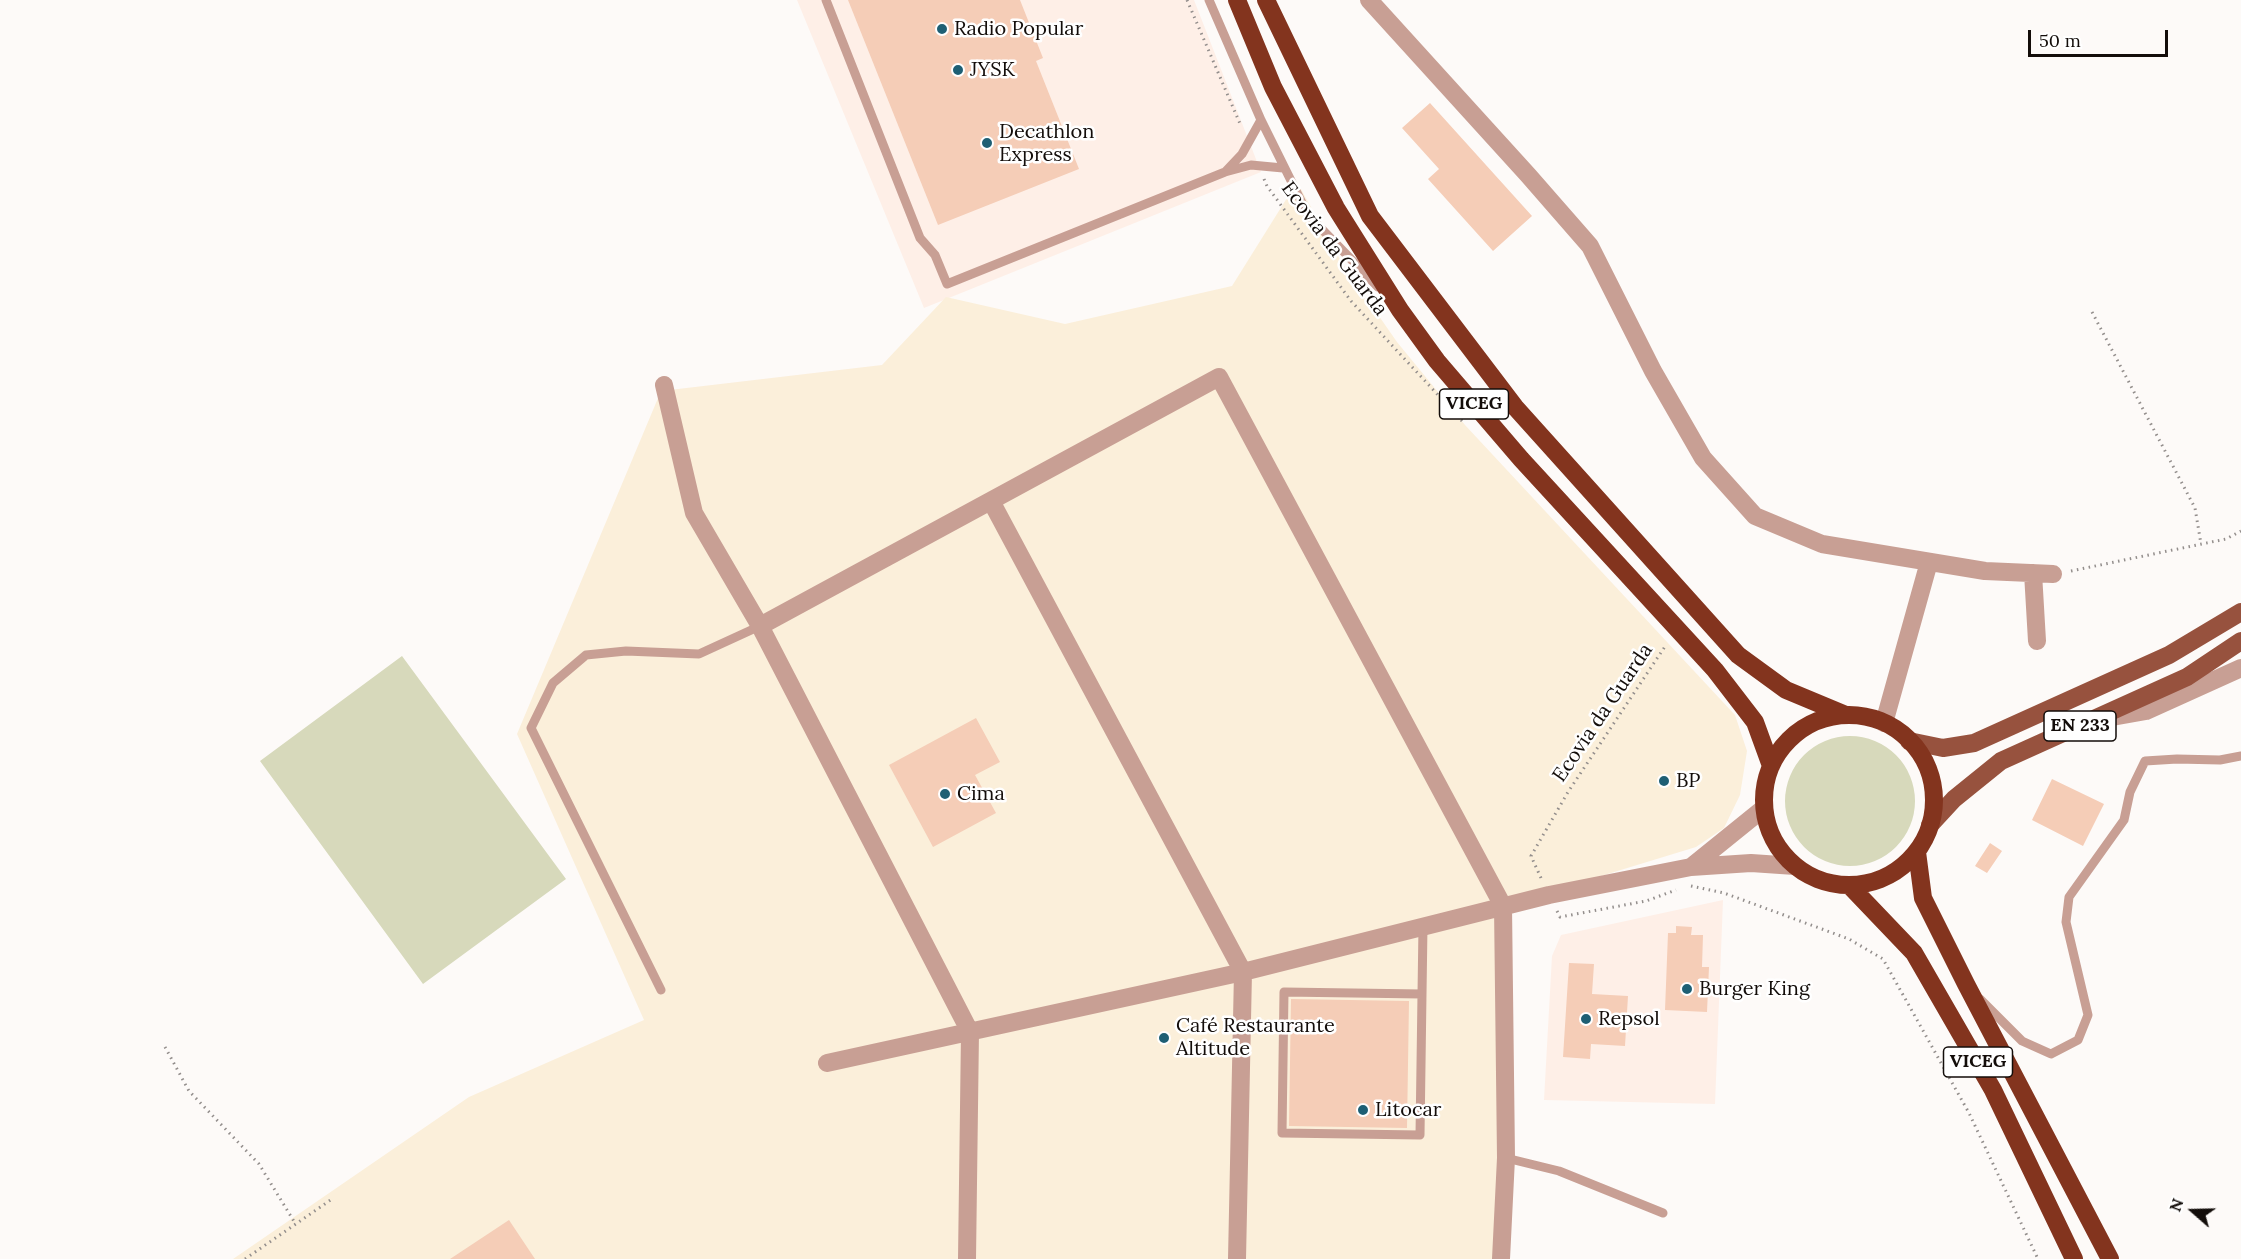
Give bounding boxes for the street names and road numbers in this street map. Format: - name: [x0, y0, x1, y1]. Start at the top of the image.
- street label: Ecovia da Guarda: [1276, 177, 1392, 321]
- road number: VICEG: [1440, 389, 1508, 419]
- street label: Ecovia da Guarda: [1548, 639, 1658, 787]
- road number: EN 233: [2044, 711, 2116, 741]
- road number: VICEG: [1944, 1047, 2012, 1077]

